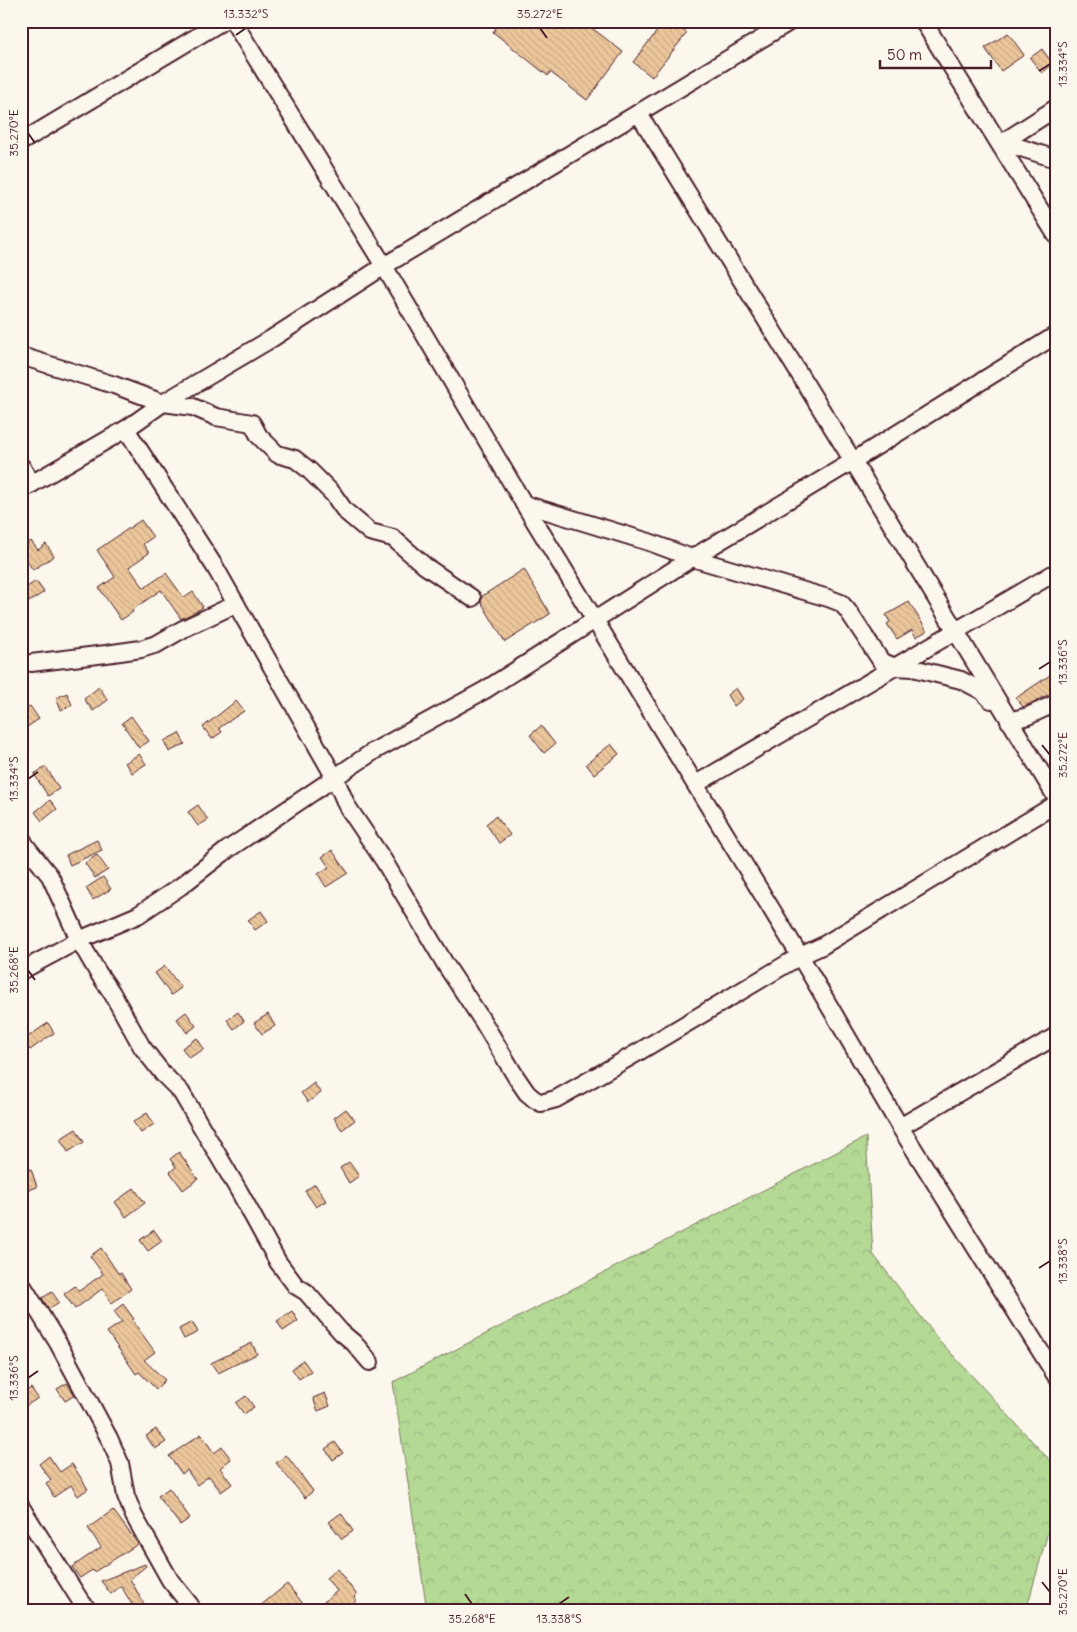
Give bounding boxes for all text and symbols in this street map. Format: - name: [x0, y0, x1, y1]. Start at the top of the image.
- text: 13.332°S: [224, 6, 269, 21]
- text: 35.272°E: [517, 6, 563, 21]
- scale bar: [880, 38, 991, 70]
- text: 13.334°S: [1055, 41, 1070, 87]
- text: 50 m: [887, 45, 922, 64]
- text: 35.270°E: [6, 109, 21, 157]
- text: 13.336°S: [1055, 639, 1070, 685]
- text: 35.272°E: [1055, 732, 1070, 778]
- text: 13.334°S: [6, 756, 21, 802]
- text: 35.268°E: [6, 946, 21, 994]
- text: 13.338°S: [1055, 1238, 1070, 1284]
- text: 13.336°S: [6, 1355, 21, 1401]
- text: 35.270°E: [1055, 1568, 1070, 1616]
- text: 35.268°E: [448, 1611, 496, 1626]
- text: 13.338°S: [536, 1611, 582, 1626]

